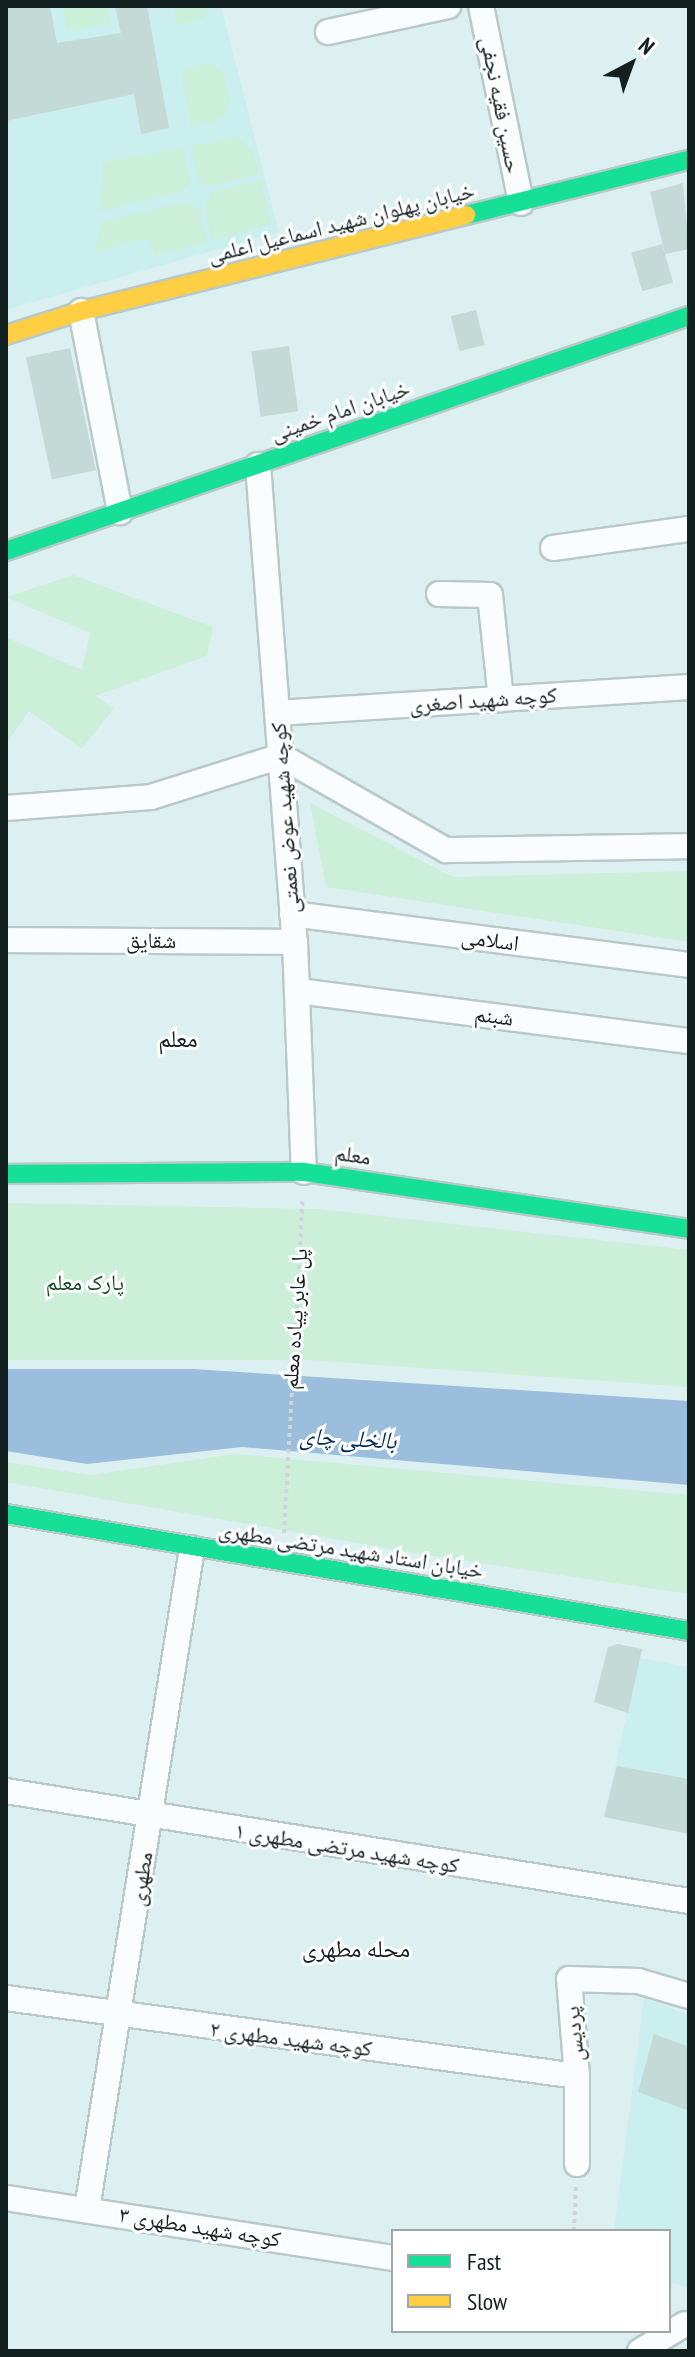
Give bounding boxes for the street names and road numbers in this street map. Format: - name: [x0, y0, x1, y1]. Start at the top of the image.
- street label: حسین فقیه نجفی: [475, 34, 527, 176]
- street label: خیابان پهلوان شهید اسماعیل اعلمی: [205, 177, 477, 269]
- street label: خیابان امام خمینی: [267, 375, 413, 447]
- street label: کوچه شهید اصغری: [408, 682, 558, 718]
- street label: کوچه شهید عوض نعمتی: [265, 722, 305, 914]
- street label: اسلامی: [459, 923, 521, 957]
- street label: شقایق: [126, 928, 176, 954]
- street label: شبنم: [473, 1001, 515, 1031]
- street label: معلم: [333, 1139, 373, 1171]
- street label: پل عابر پیاده معلم: [277, 1248, 313, 1390]
- street label: خیابان استاد شهید مرتضی مطهری: [217, 1516, 485, 1584]
- street label: کوچه شهید مرتضی مطهری ۱: [233, 1817, 461, 1879]
- street label: مطهری: [124, 1850, 158, 1908]
- street label: پردیس: [558, 2005, 590, 2063]
- street label: کوچه شهید مطهری ۲: [208, 2016, 374, 2062]
- street label: کوچه شهید مطهری ۳: [117, 2201, 283, 2253]

